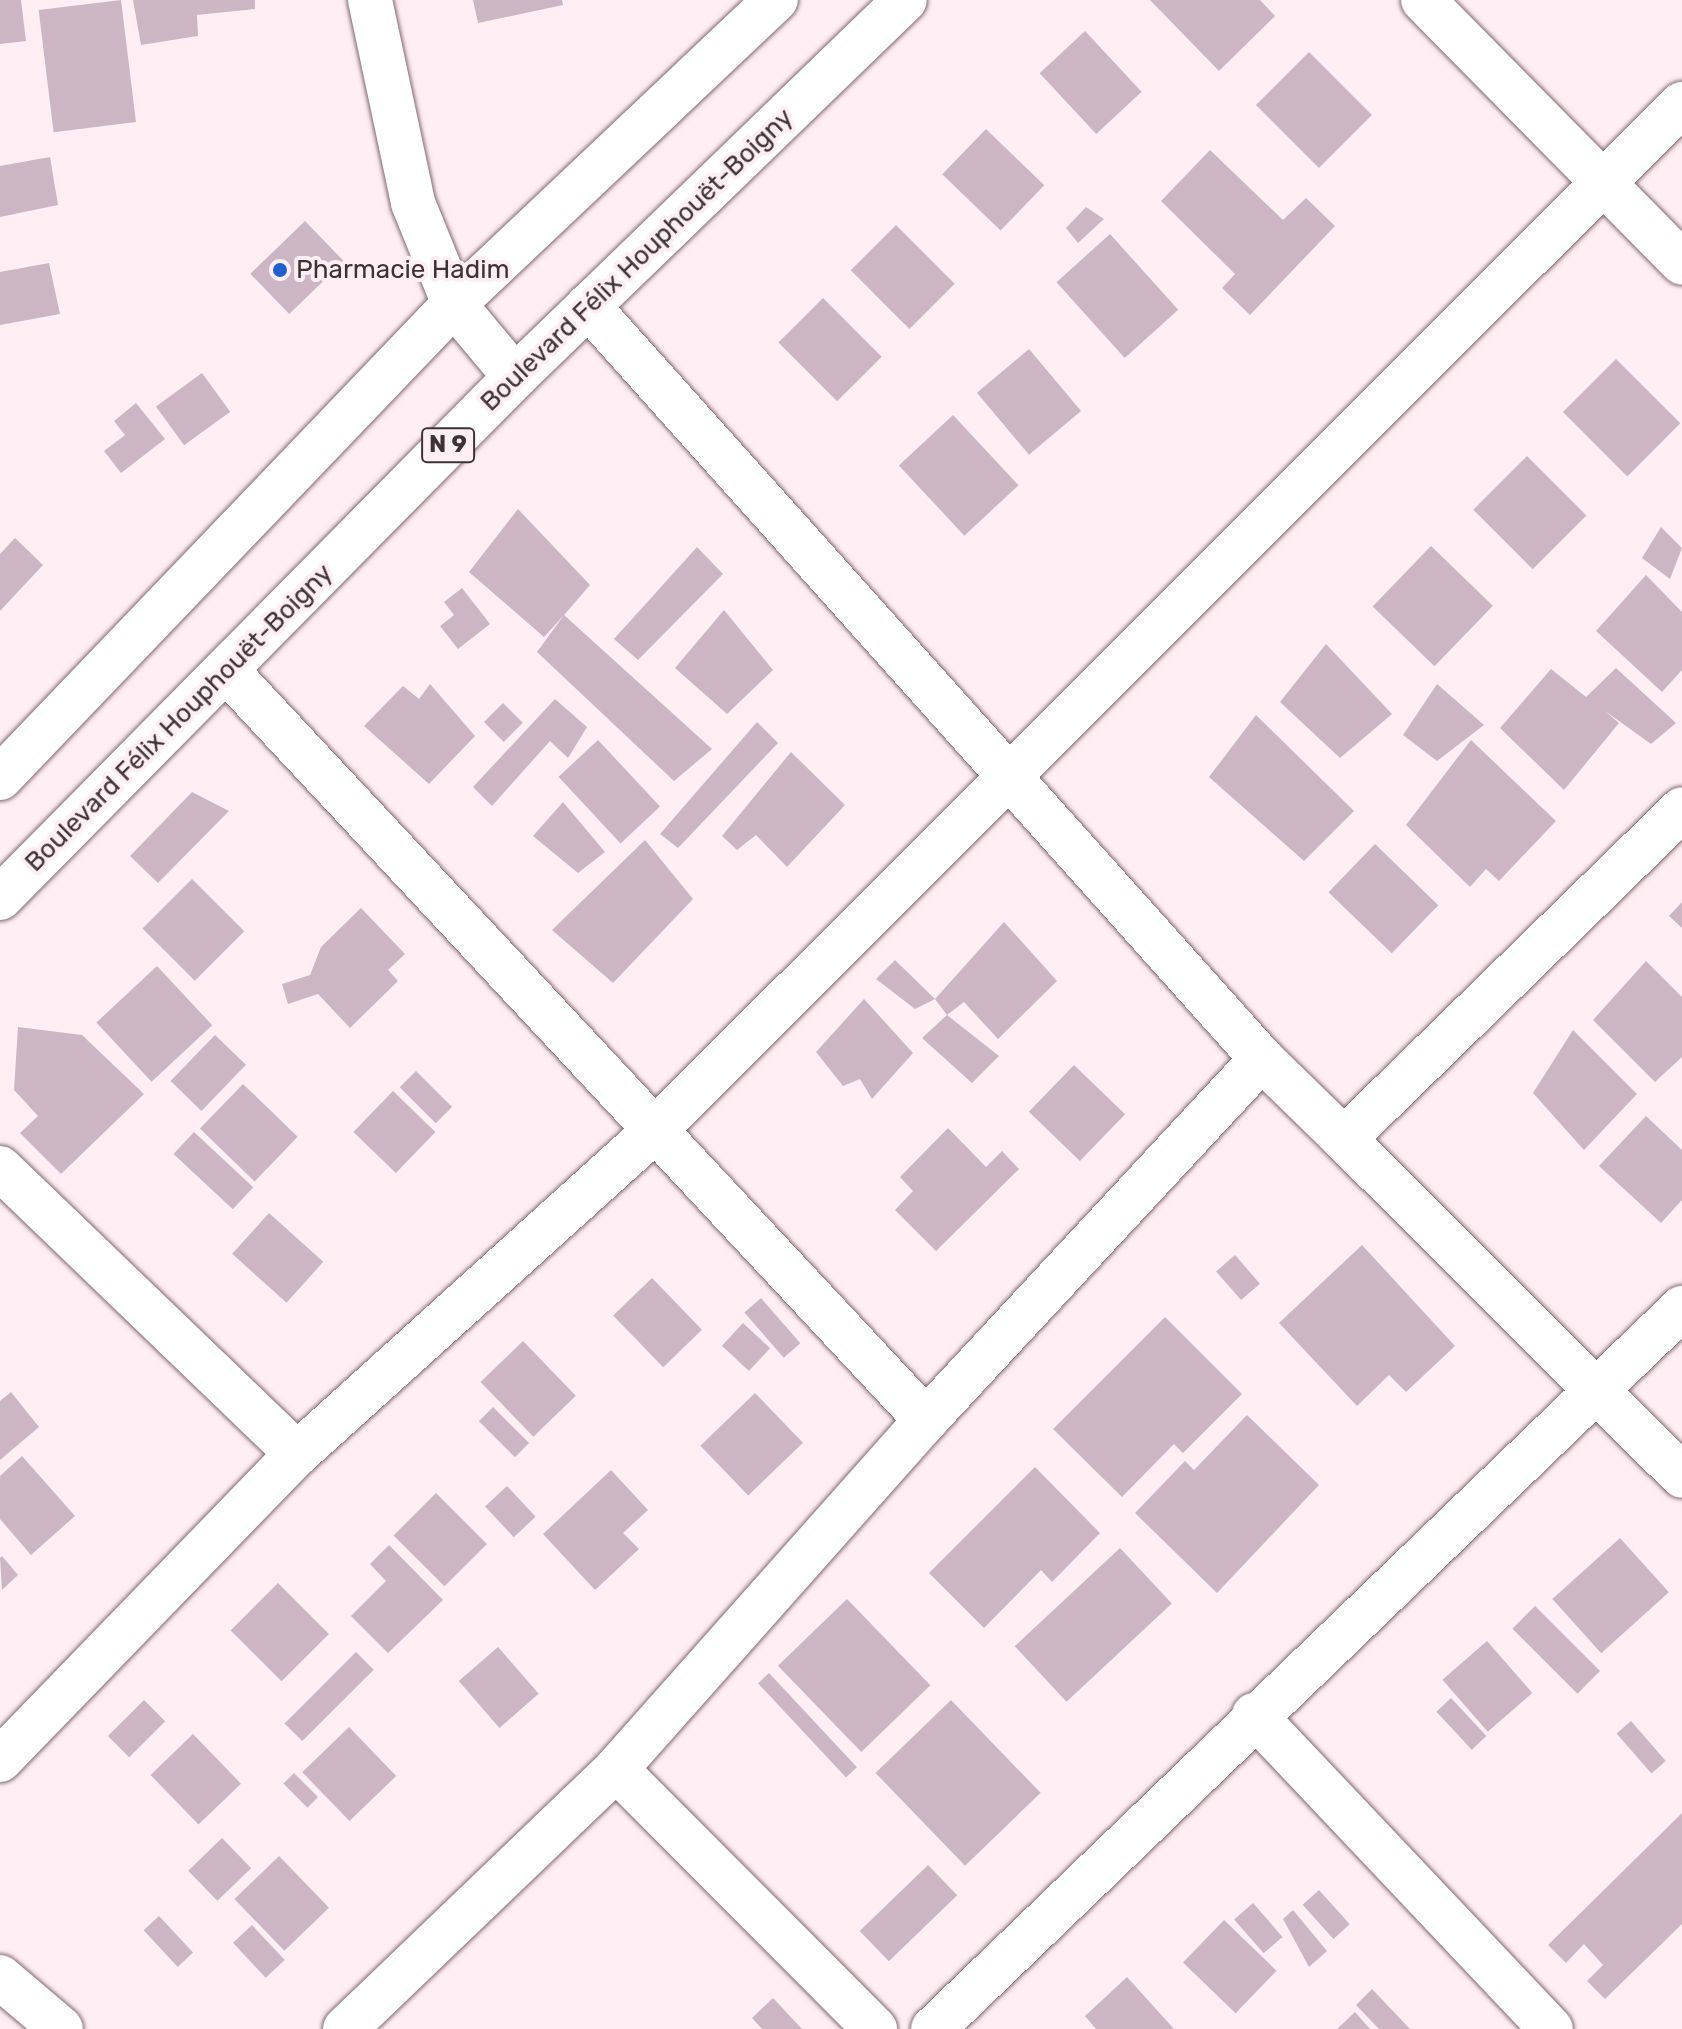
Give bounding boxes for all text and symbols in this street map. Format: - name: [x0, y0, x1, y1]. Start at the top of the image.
- street label: Boulevard Félix Houphouët-Boigny: [474, 102, 800, 418]
- place label: Pharmacie Hadim: [296, 254, 510, 286]
- marker: Pharmacie Hadim: [271, 261, 289, 279]
- road number: N 9: [420, 425, 476, 465]
- street label: Boulevard Félix Houphouët-Boigny: [19, 558, 339, 878]

